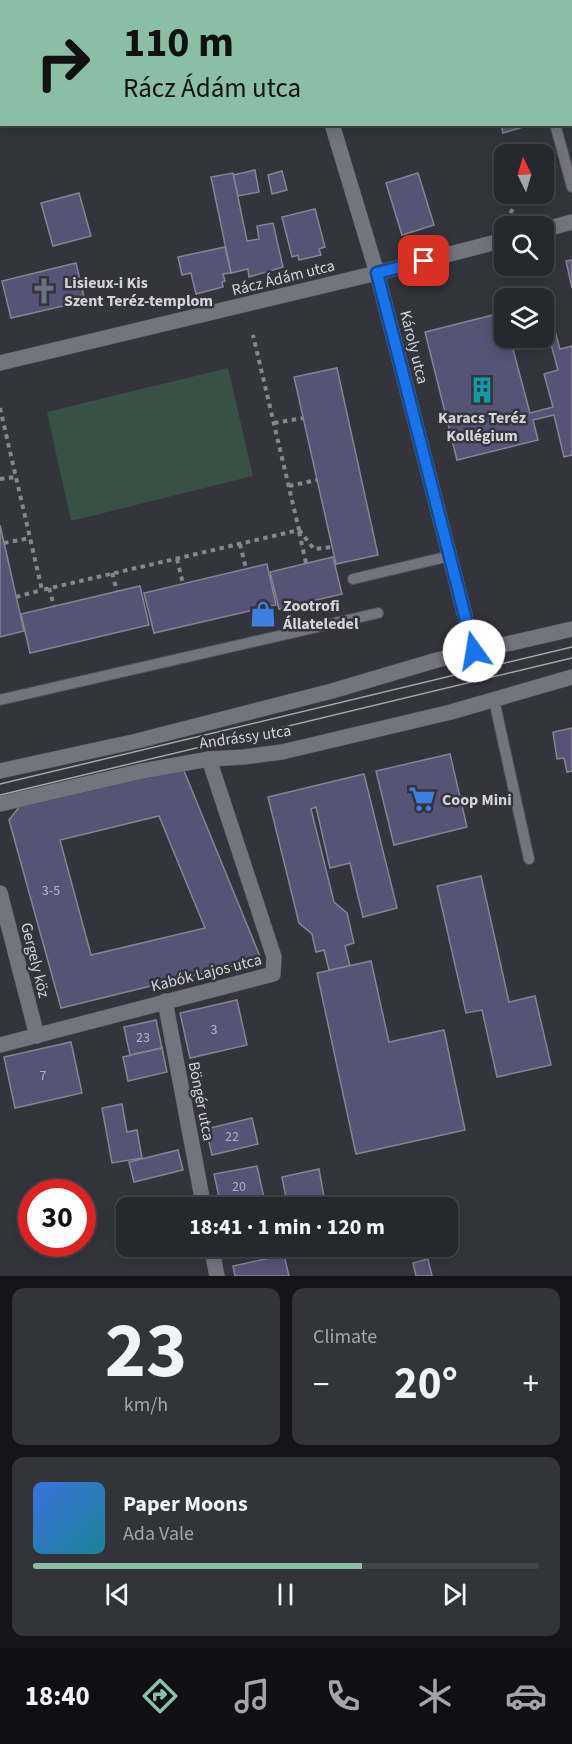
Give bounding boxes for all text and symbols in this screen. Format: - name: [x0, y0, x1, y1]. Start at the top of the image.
- text: 110 m: [123, 13, 234, 73]
- icon: right: [24, 24, 102, 102]
- text: Rácz Ádám utca: [123, 69, 301, 108]
- north arrow: [494, 144, 554, 204]
- map controls: [494, 144, 554, 348]
- button: search: [494, 216, 554, 276]
- pin: [398, 235, 449, 286]
- icon: arrive: [407, 244, 440, 277]
- street label: Rácz Ádám utca: [229, 255, 337, 301]
- place label: Lisieux-i Kis Szent Teréz-templom: [64, 272, 213, 312]
- church icon: Lisieux-i Kis Szent Teréz-templom: [29, 276, 59, 306]
- button: layers: [494, 288, 554, 348]
- street label: Károly utca: [394, 308, 434, 386]
- building icon: Karacs Teréz Kollégium: [467, 375, 497, 405]
- place label: Karacs Teréz Kollégium: [438, 407, 526, 447]
- place label: Zootrofi Állateledel: [282, 595, 359, 635]
- shop icon: Zootrofi Állateledel: [248, 599, 278, 629]
- position arrow: [442, 619, 506, 683]
- street label: Andrássy utca: [198, 720, 293, 754]
- supermarket icon: Coop Mini: [407, 784, 437, 814]
- place label: Coop Mini: [442, 789, 512, 811]
- house number: 3-5: [42, 881, 60, 901]
- street label: Gergely köz: [15, 920, 55, 1000]
- street label: Kabók Lajos utca: [149, 949, 264, 997]
- house number: 3: [211, 1020, 218, 1040]
- house number: 23: [136, 1028, 150, 1048]
- street label: Böngér utca: [183, 1060, 219, 1143]
- house number: 7: [40, 1066, 47, 1086]
- house number: 22: [225, 1127, 239, 1147]
- house number: 20: [232, 1177, 246, 1197]
- speed limit sign: 30: [18, 1179, 96, 1257]
- text: 18:41 · 1 min · 120 m: [189, 1211, 385, 1243]
- text: 23: [105, 1296, 187, 1407]
- text: Climate: [313, 1323, 377, 1351]
- text: 20°: [394, 1352, 458, 1416]
- text: −: [313, 1361, 329, 1408]
- text: +: [523, 1361, 539, 1408]
- text: km/h: [124, 1391, 168, 1419]
- text: Paper Moons: [123, 1488, 248, 1520]
- text: Ada Vale: [123, 1520, 194, 1548]
- icon: previous: [101, 1578, 134, 1611]
- icon: pause: [269, 1578, 302, 1611]
- icon: next: [438, 1578, 471, 1611]
- icon: directions: [139, 1675, 181, 1717]
- icon: music: [231, 1675, 273, 1717]
- icon: phone: [322, 1675, 364, 1717]
- icon: climate: [414, 1675, 456, 1717]
- icon: car: [505, 1675, 547, 1717]
- text: 18:40: [25, 1677, 90, 1716]

